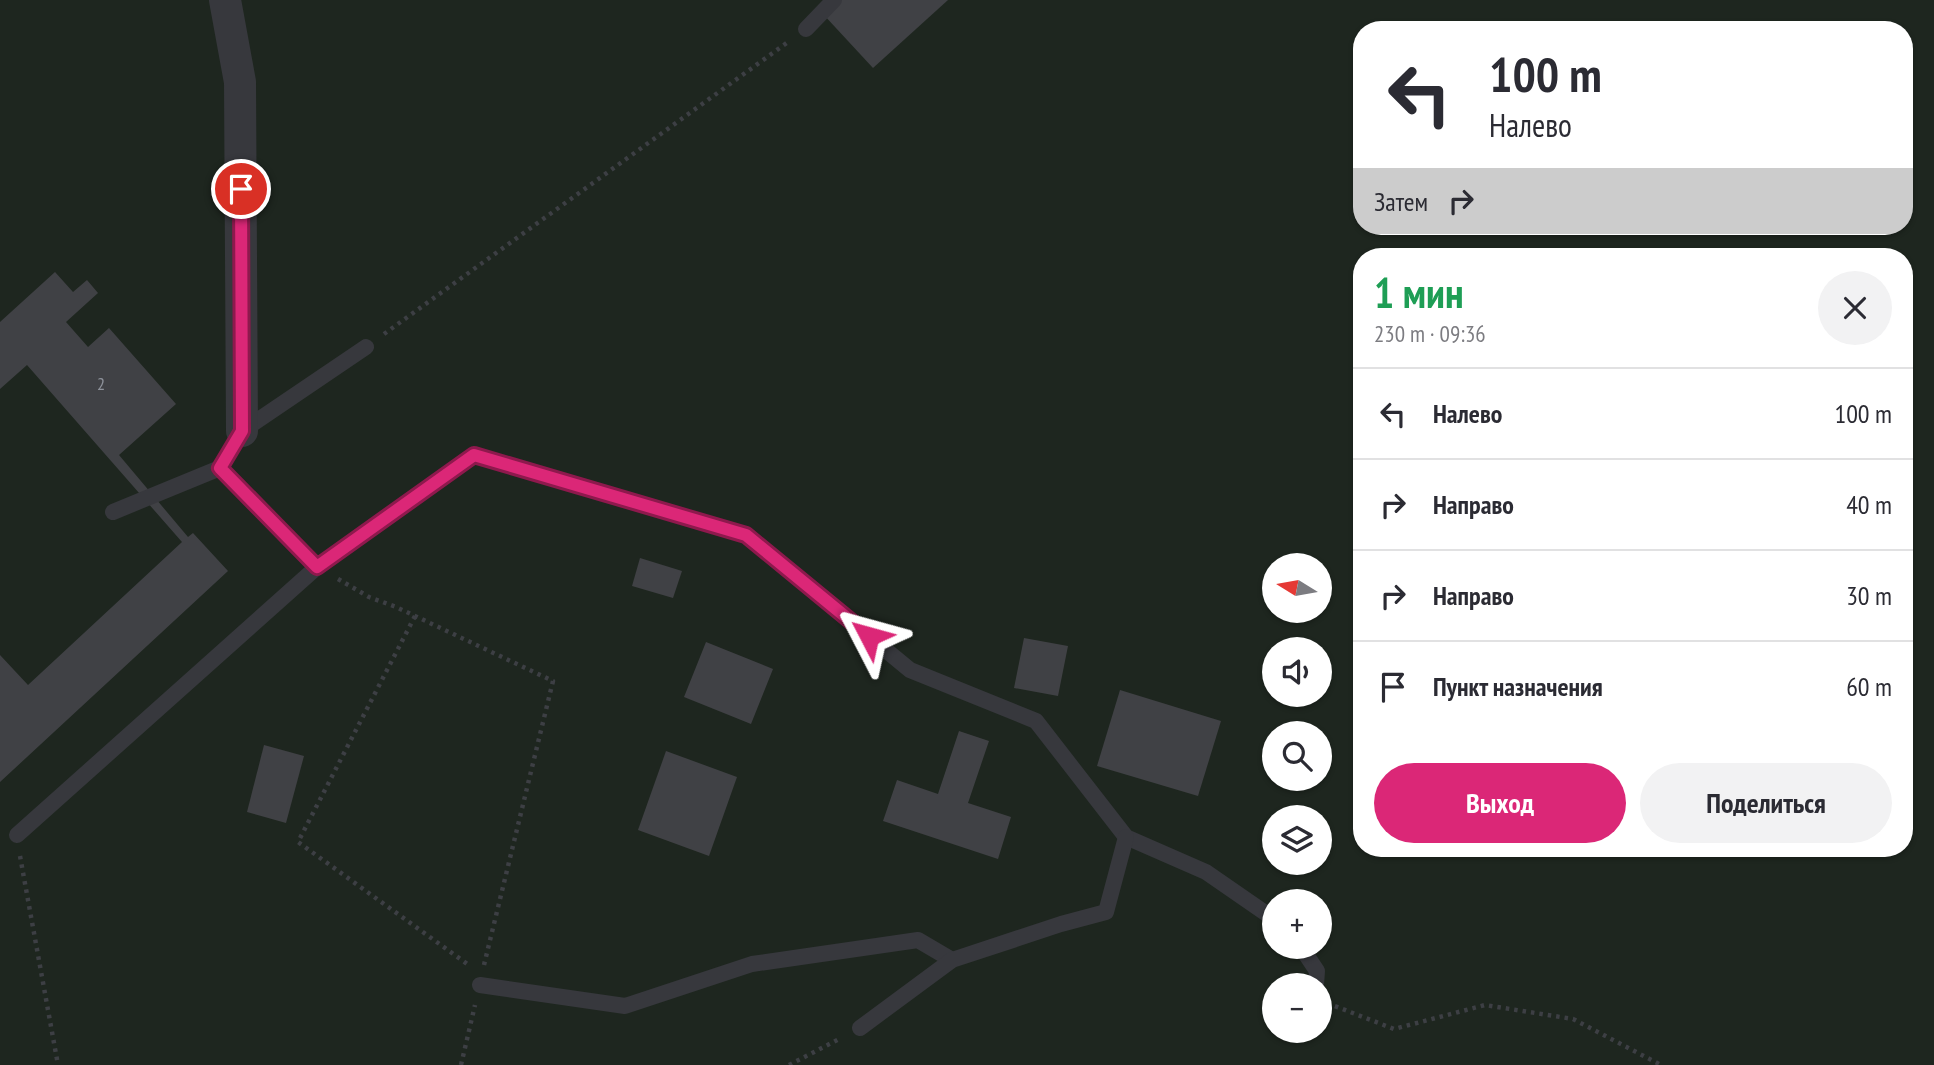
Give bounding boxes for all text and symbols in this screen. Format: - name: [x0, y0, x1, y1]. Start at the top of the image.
- text: 100 m: [1489, 42, 1602, 106]
- icon: left: [1374, 49, 1465, 140]
- text: Налево: [1489, 104, 1572, 146]
- pin: [211, 159, 271, 219]
- icon: arrive: [222, 170, 260, 208]
- icon: right: [1442, 182, 1480, 220]
- text: Затем: [1374, 185, 1428, 218]
- text: 1 мин: [1374, 265, 1464, 320]
- button: close: [1818, 271, 1892, 345]
- text: 230 m · 09:36: [1374, 319, 1486, 348]
- house number: 2: [97, 372, 105, 395]
- icon: left: [1374, 395, 1412, 433]
- text: Налево: [1433, 397, 1502, 430]
- text: 100 m: [1834, 397, 1892, 430]
- icon: right: [1374, 486, 1412, 524]
- text: Направо: [1433, 488, 1514, 521]
- text: 40 m: [1846, 488, 1892, 521]
- north arrow: [1262, 553, 1332, 623]
- map controls: [1262, 553, 1332, 1043]
- icon: right: [1374, 577, 1412, 615]
- text: Направо: [1433, 579, 1514, 612]
- text: 30 m: [1846, 579, 1892, 612]
- position arrow: [832, 599, 906, 673]
- button: sound: [1262, 637, 1332, 707]
- icon: arrive: [1374, 668, 1412, 706]
- text: Пункт назначения: [1433, 670, 1603, 703]
- text: 60 m: [1846, 670, 1892, 703]
- button: search: [1262, 721, 1332, 791]
- button: Выход: [1374, 763, 1626, 843]
- button: Поделиться: [1640, 763, 1892, 843]
- button: layers: [1262, 805, 1332, 875]
- button: +: [1262, 889, 1332, 959]
- button: −: [1262, 973, 1332, 1043]

